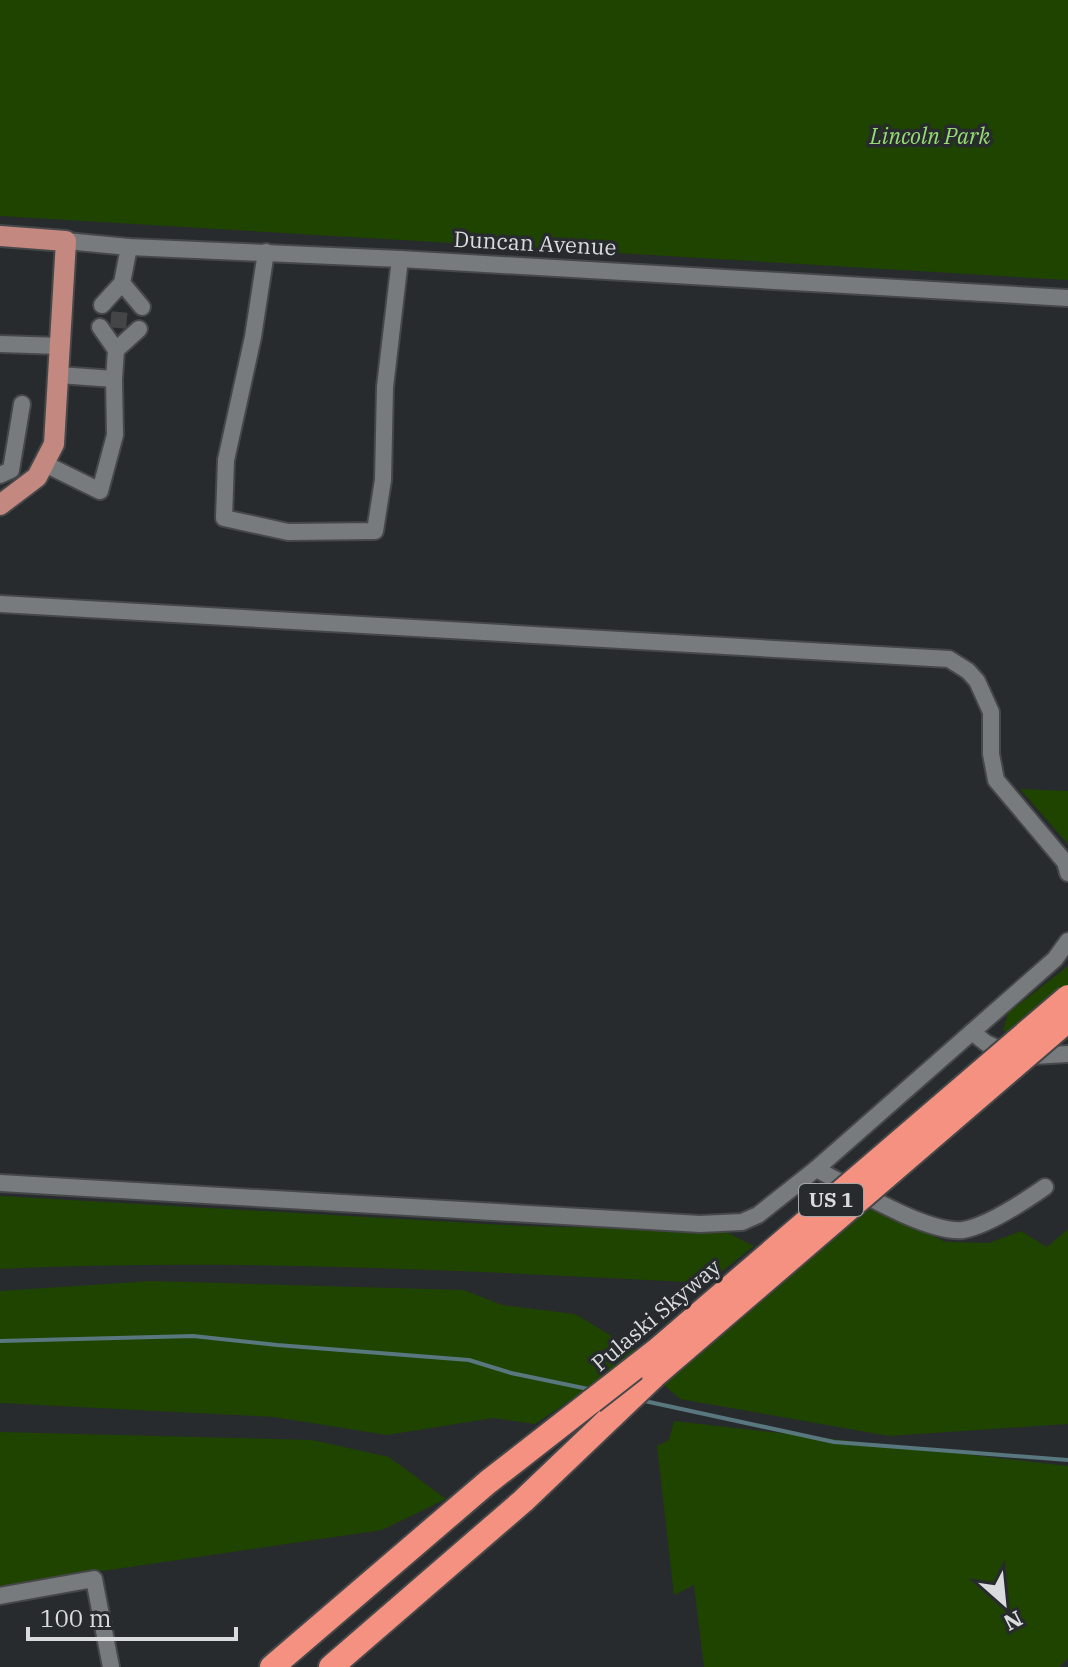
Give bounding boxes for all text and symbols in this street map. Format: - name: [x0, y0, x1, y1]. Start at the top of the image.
- park label: Lincoln Park: [869, 121, 991, 150]
- street label: Duncan Avenue: [453, 224, 617, 261]
- road number: US 1: [799, 1184, 863, 1216]
- street label: Pulaski Skyway: [585, 1252, 726, 1377]
- north arrow: [964, 1563, 1044, 1643]
- scale bar: [28, 1591, 236, 1641]
- text: 100 m: [40, 1602, 112, 1634]
- text: N: [999, 1604, 1028, 1638]

